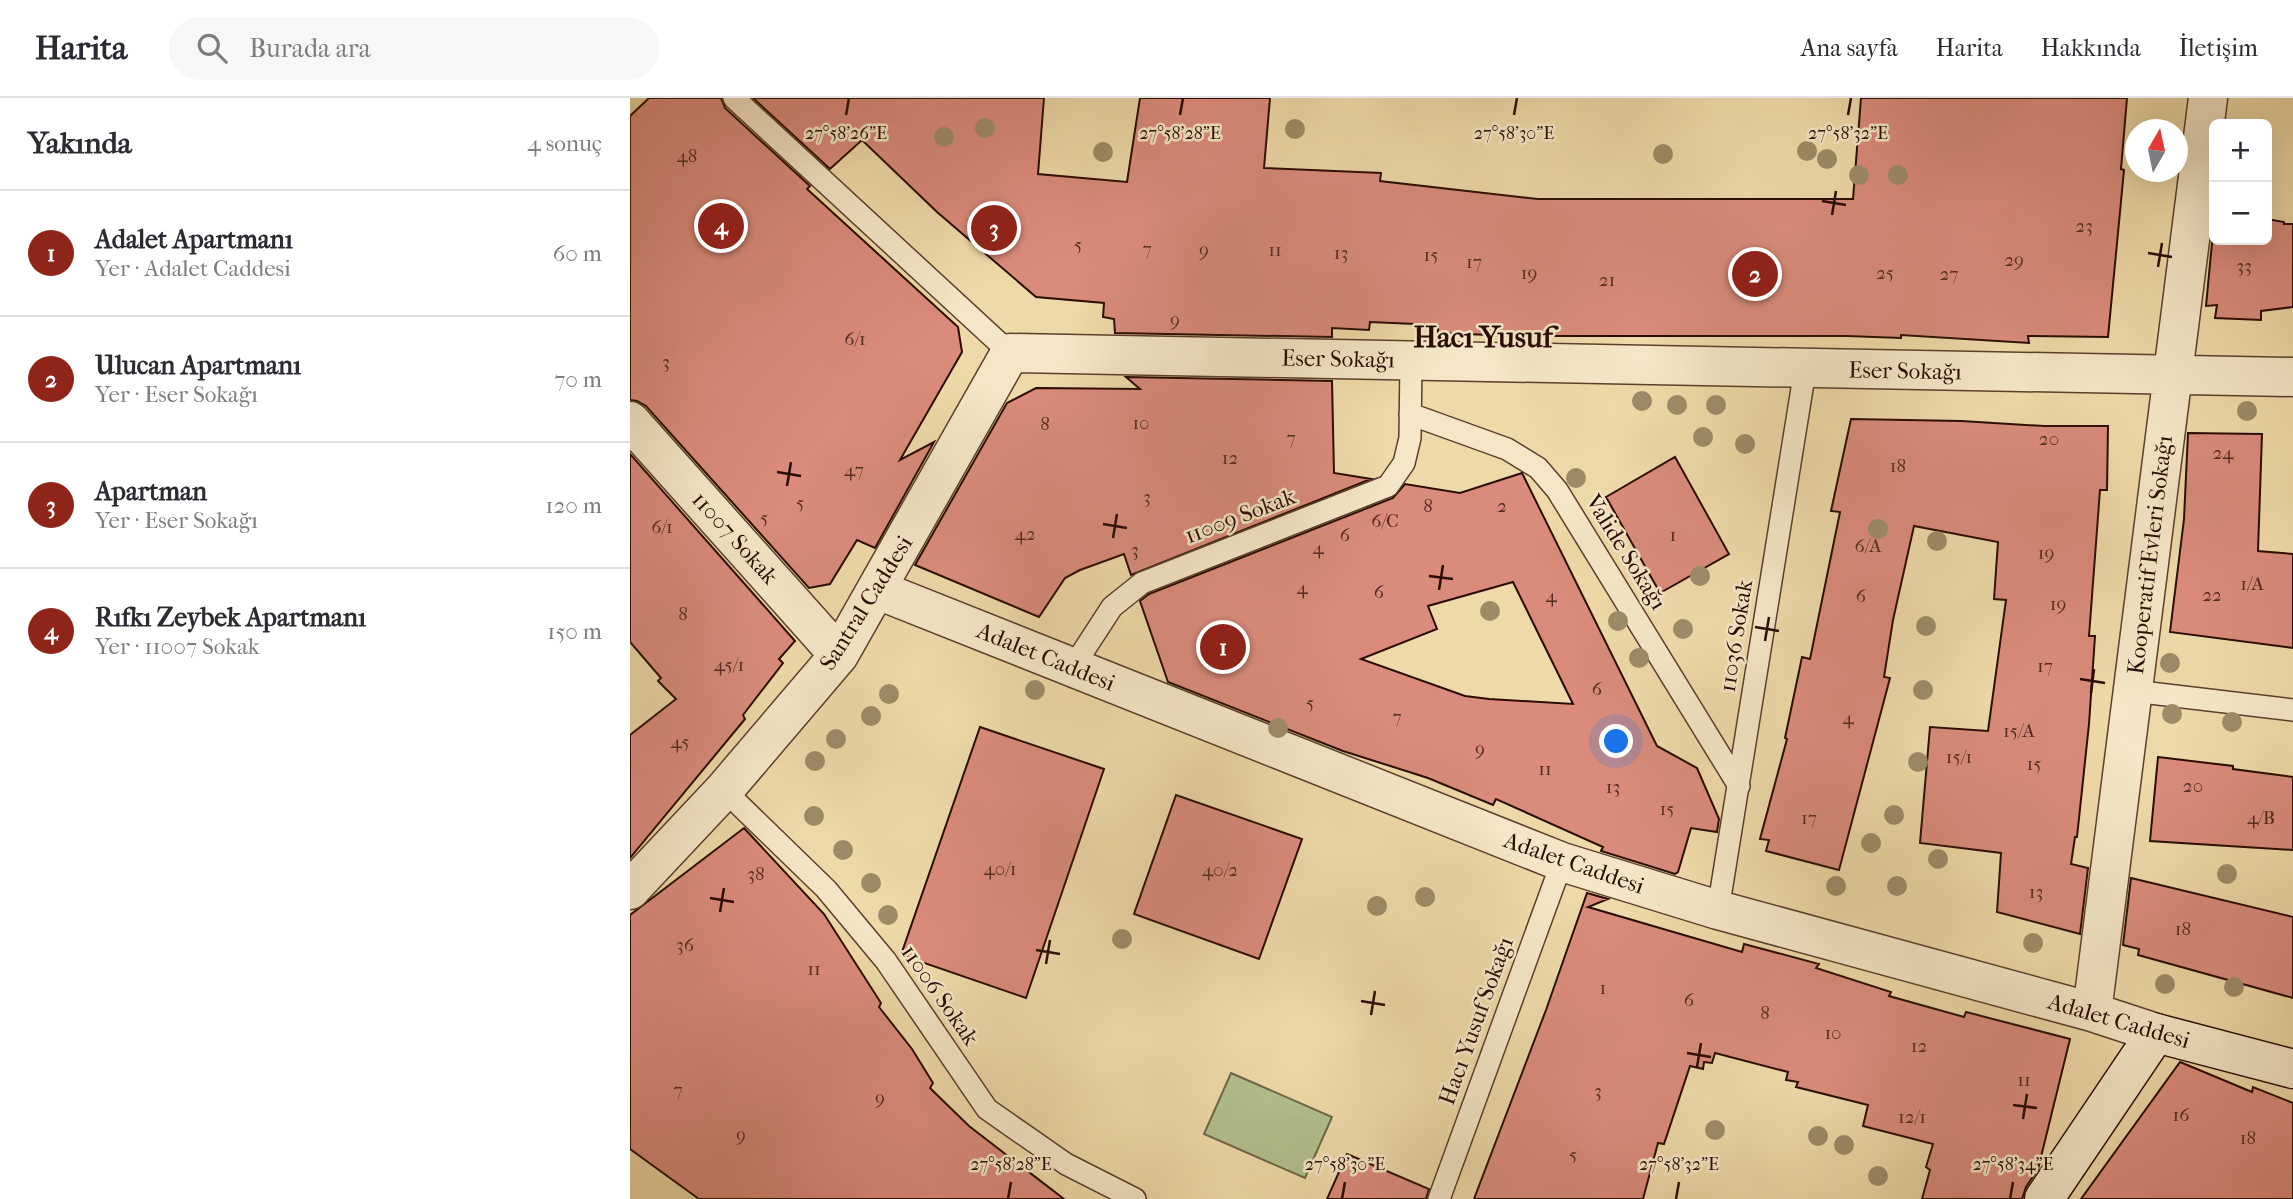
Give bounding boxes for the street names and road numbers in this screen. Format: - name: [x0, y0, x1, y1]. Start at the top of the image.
- street label: Eser Sokağı: [1281, 345, 1395, 373]
- street label: Eser Sokağı: [1848, 357, 1962, 385]
- street label: Kooperatif Evleri Sokağı: [2122, 434, 2178, 676]
- street label: 11009 Sokak: [1181, 482, 1300, 549]
- street label: 11007 Sokak: [686, 486, 784, 591]
- street label: Valide Sokağı: [1579, 488, 1672, 615]
- street label: Santral Caddesi: [814, 531, 918, 675]
- street label: 11036 Sokak: [1714, 577, 1758, 694]
- street label: Adalet Caddesi: [972, 617, 1119, 697]
- street label: Adalet Caddesi: [1499, 826, 1648, 900]
- street label: Hacı Yusuf Sokağı: [1433, 933, 1519, 1109]
- street label: 11006 Sokak: [895, 939, 985, 1051]
- street label: Adalet Caddesi: [2044, 988, 2193, 1054]

